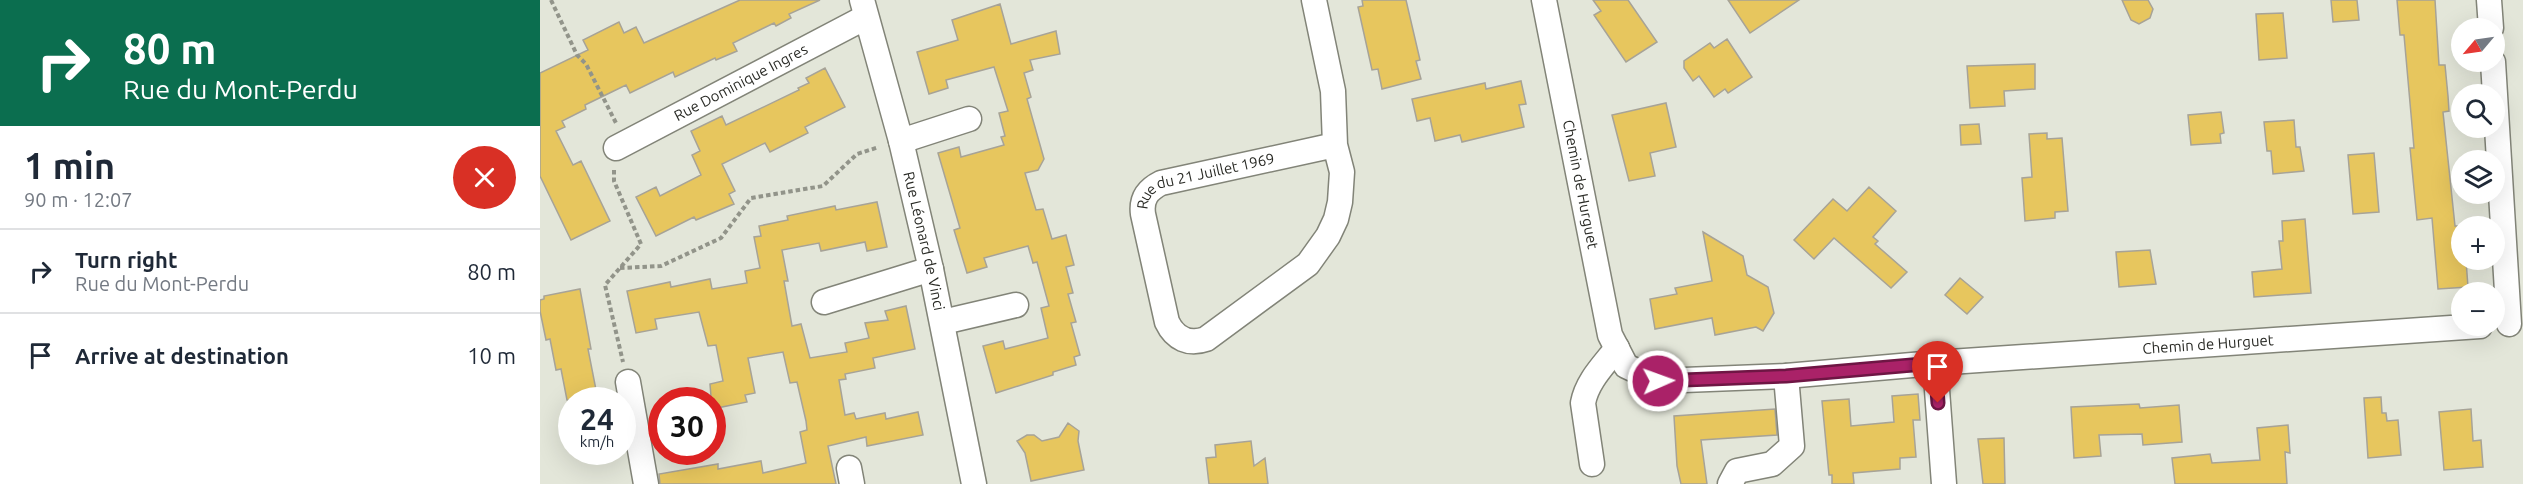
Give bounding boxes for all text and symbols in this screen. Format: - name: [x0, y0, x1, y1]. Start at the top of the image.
- north arrow: [2451, 18, 2505, 72]
- map controls: [2451, 18, 2505, 336]
- icon: right: [24, 24, 102, 102]
- text: 80 m: [123, 25, 217, 72]
- street label: Rue Dominique Ingres: [671, 40, 810, 124]
- text: Rue du Mont-Perdu: [123, 74, 358, 104]
- button: search: [2451, 84, 2505, 138]
- street label: Chemin de Hurguet: [1560, 118, 1602, 251]
- text: 1 min: [24, 145, 115, 186]
- button: close: [453, 146, 516, 209]
- street label: Rue du 21 Juillet 1969: [1133, 149, 1276, 210]
- button: layers: [2451, 150, 2505, 204]
- street label: Rue Léonard de Vinci: [900, 170, 948, 312]
- text: 90 m · 12:07: [24, 188, 133, 211]
- button: +: [2451, 216, 2505, 270]
- text: Turn right: [75, 247, 177, 272]
- icon: right: [24, 255, 57, 288]
- text: 80 m: [467, 259, 516, 284]
- text: Rue du Mont-Perdu: [75, 272, 249, 295]
- button: −: [2451, 282, 2505, 336]
- street label: Chemin de Hurguet: [2142, 331, 2274, 357]
- icon: arrive: [24, 339, 57, 372]
- pin: [1912, 341, 1963, 403]
- text: Arrive at destination: [75, 343, 289, 368]
- text: 10 m: [467, 343, 516, 368]
- position arrow: [1626, 349, 1690, 413]
- icon: arrive: [1921, 350, 1954, 383]
- speed limit sign: 30: [648, 387, 726, 465]
- text: 24: [580, 402, 614, 436]
- text: km/h: [580, 433, 614, 450]

